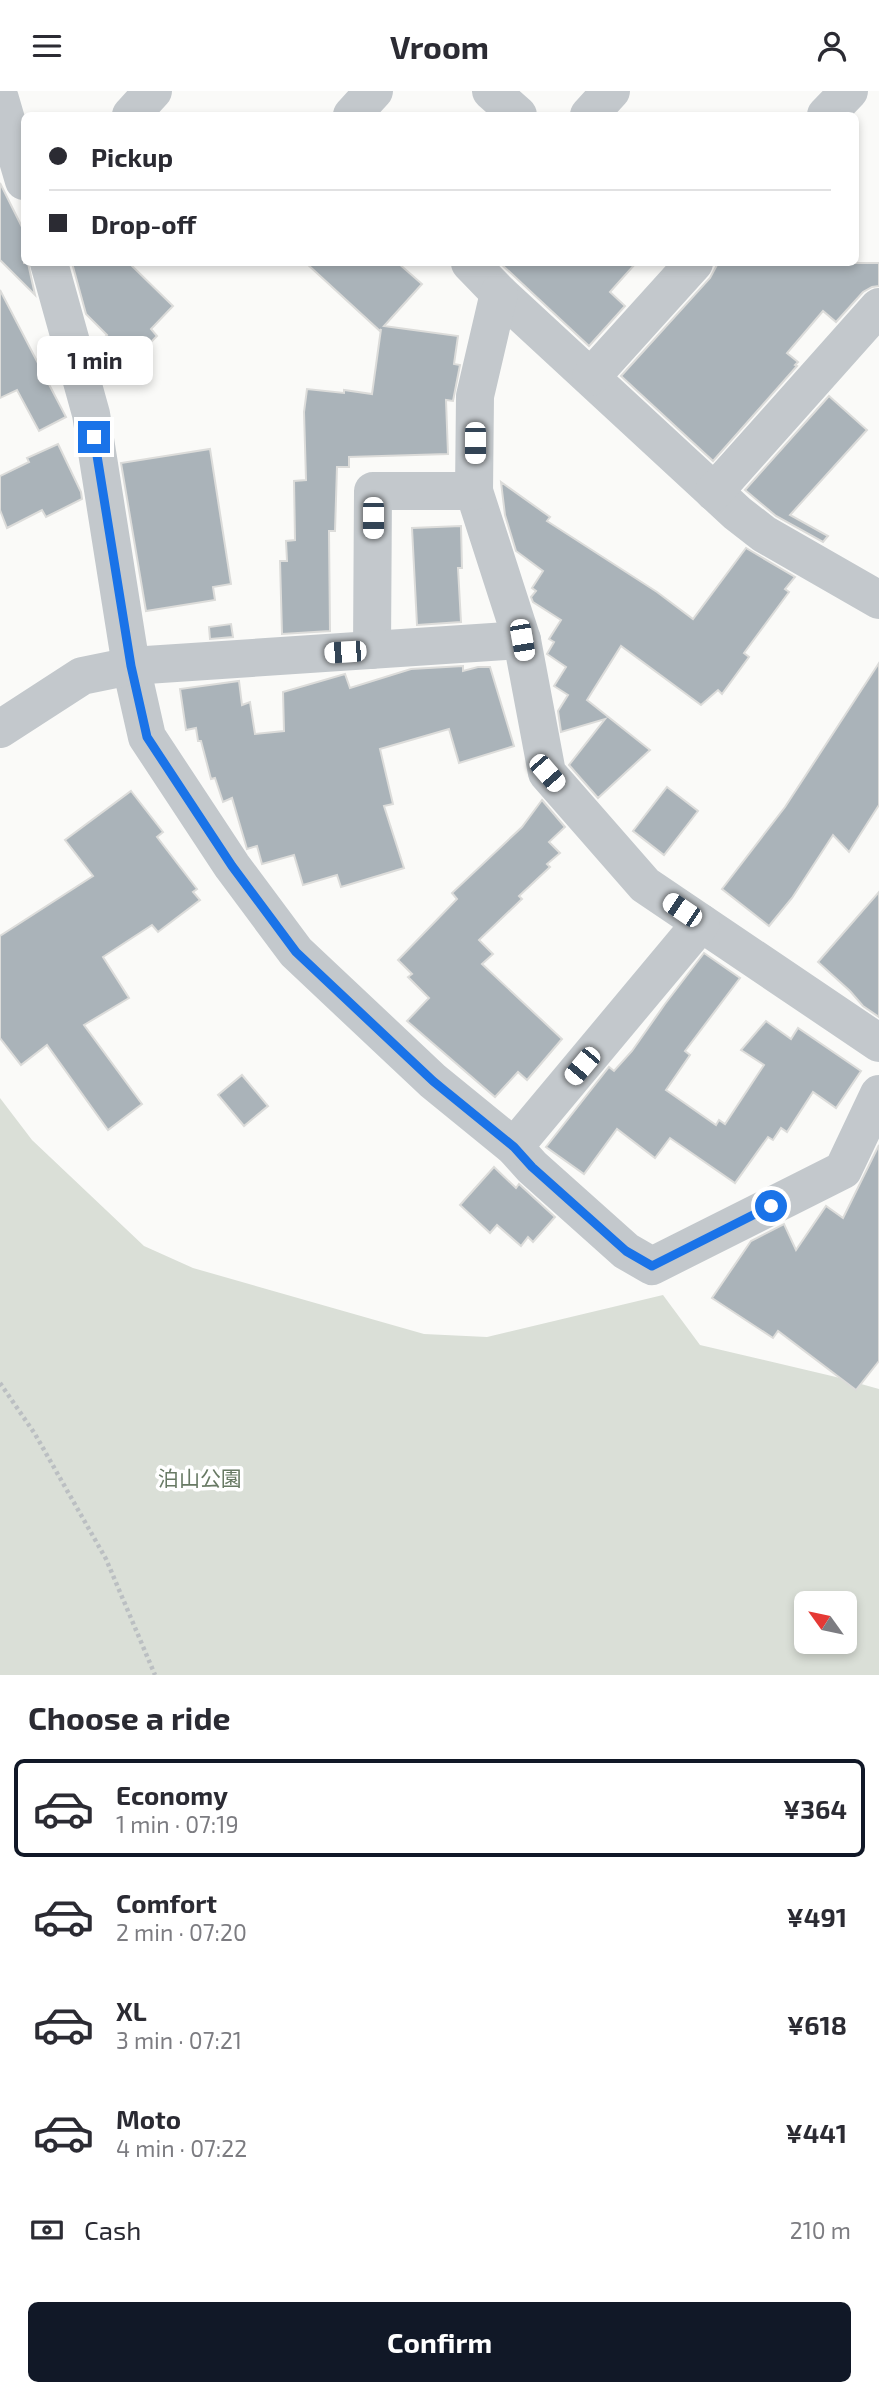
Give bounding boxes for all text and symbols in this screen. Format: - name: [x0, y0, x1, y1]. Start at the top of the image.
- icon: menu: [28, 27, 66, 65]
- text: Vroom: [390, 27, 489, 65]
- icon: person: [813, 27, 851, 65]
- text: Pickup: [91, 141, 173, 172]
- text: Drop-off: [91, 208, 196, 239]
- callout: 1 min: [36, 335, 152, 385]
- text: 1 min: [67, 346, 123, 374]
- route end: [78, 421, 110, 453]
- car: [465, 422, 486, 464]
- car: [363, 497, 384, 539]
- car: [509, 617, 536, 663]
- car: [324, 640, 367, 664]
- car: [526, 750, 569, 796]
- car: [659, 890, 706, 930]
- car: [561, 1043, 604, 1089]
- route start: [755, 1190, 787, 1222]
- park label: 泊山公園: [158, 1465, 242, 1490]
- north arrow: [794, 1591, 858, 1654]
- map controls: [794, 1591, 857, 1654]
- text: Choose a ride: [28, 1698, 231, 1736]
- icon: car: [32, 1777, 95, 1840]
- text: Economy: [116, 1779, 228, 1810]
- text: ¥364: [783, 1793, 847, 1824]
- text: 1 min · 07:19: [116, 1810, 239, 1838]
- icon: car: [32, 1885, 95, 1948]
- text: Comfort: [116, 1887, 217, 1918]
- text: ¥491: [787, 1901, 847, 1932]
- text: 2 min · 07:20: [116, 1918, 247, 1946]
- icon: car: [32, 1993, 95, 2056]
- text: XL: [116, 1995, 147, 2026]
- text: ¥618: [787, 2009, 847, 2040]
- text: 3 min · 07:21: [116, 2026, 242, 2054]
- icon: car: [32, 2101, 95, 2164]
- text: Moto: [116, 2103, 181, 2134]
- text: ¥441: [785, 2117, 847, 2148]
- text: 4 min · 07:22: [116, 2134, 247, 2162]
- icon: cash: [28, 2211, 66, 2249]
- text: Cash: [84, 2214, 141, 2245]
- text: 210 m: [790, 2216, 851, 2244]
- button: Confirm: [28, 2302, 851, 2382]

